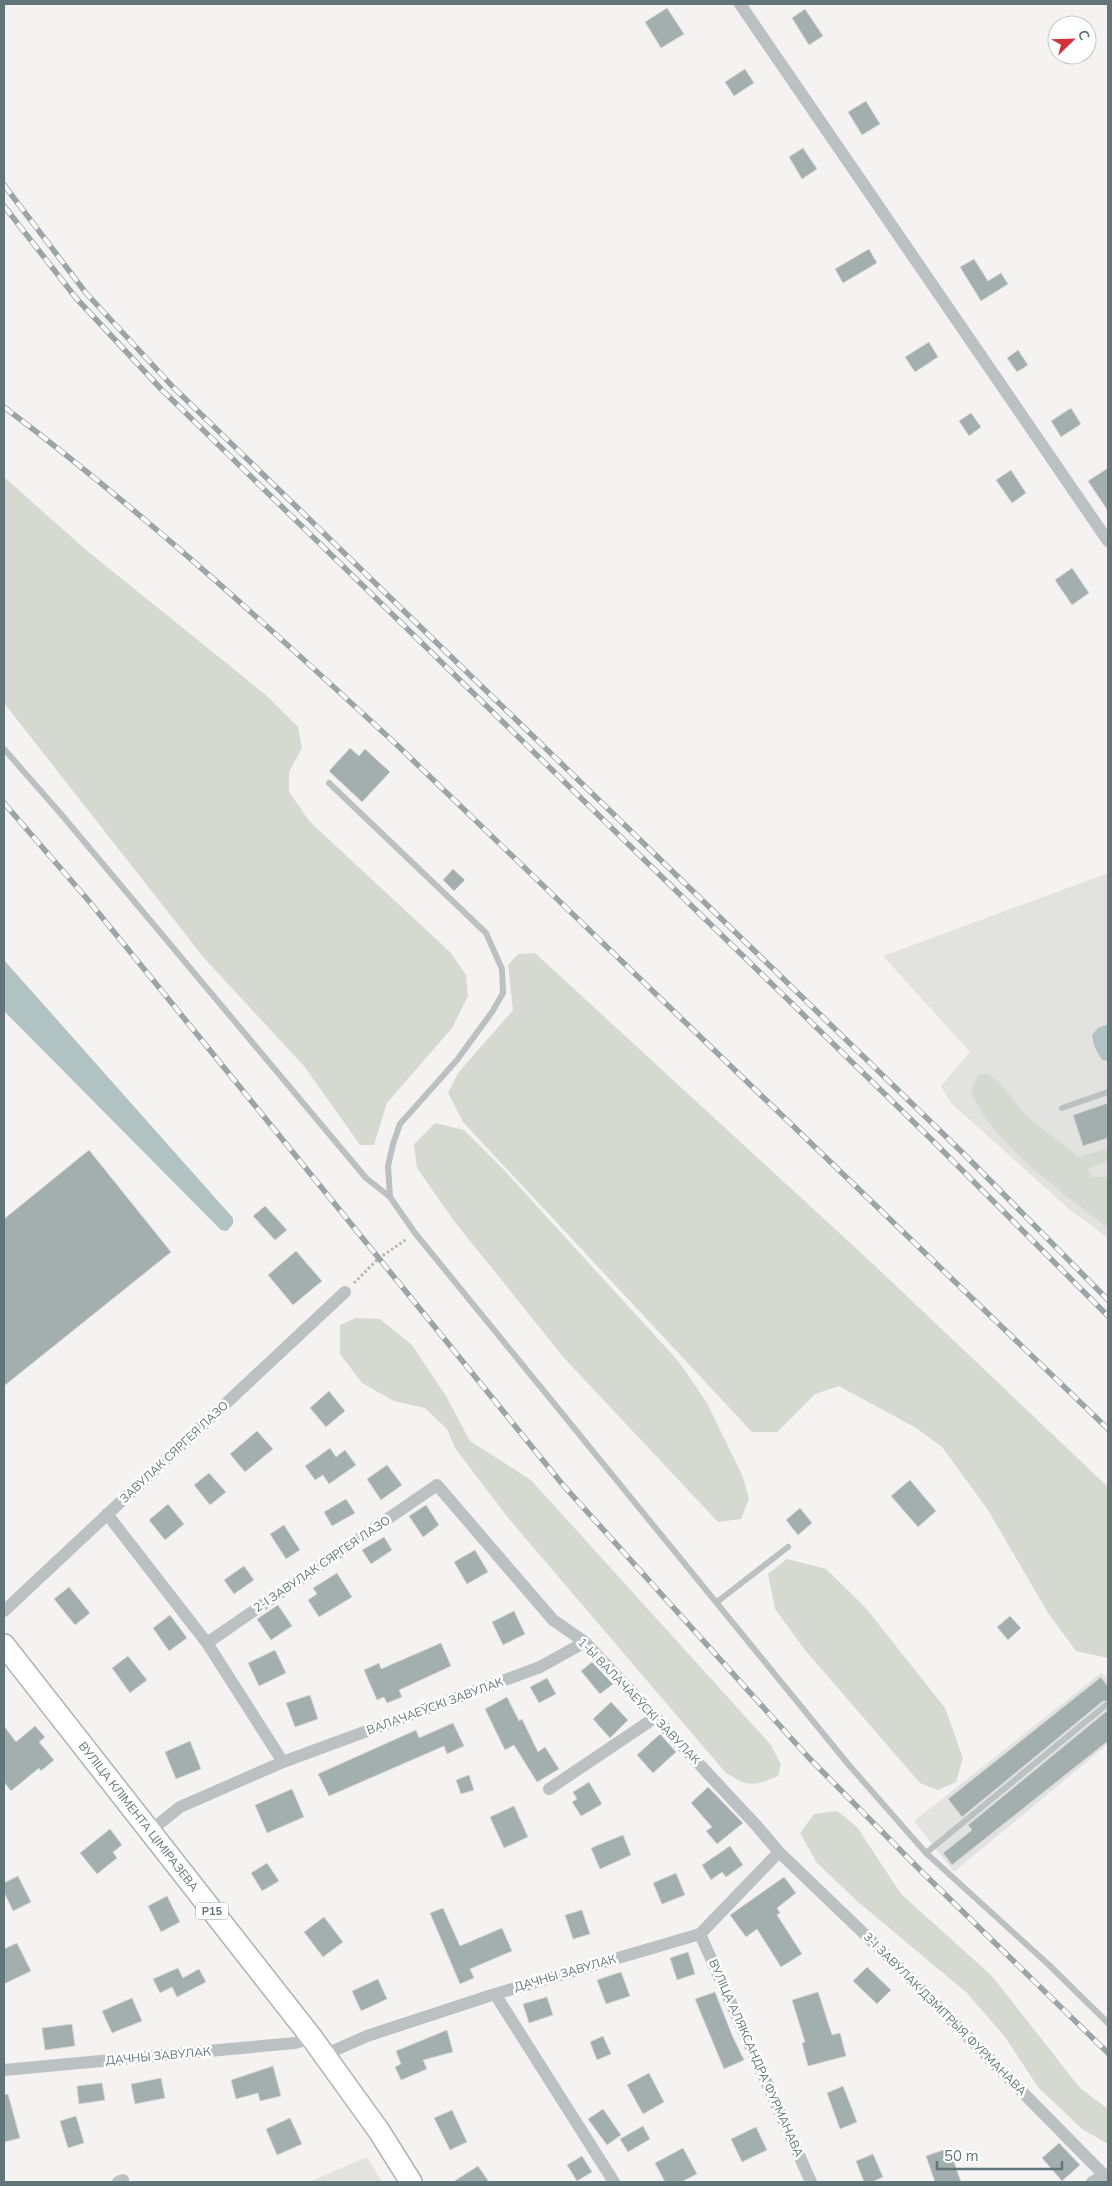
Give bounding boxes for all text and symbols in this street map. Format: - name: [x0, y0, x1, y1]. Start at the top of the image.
- north arrow: [1047, 15, 1097, 65]
- text: С: [1073, 27, 1094, 44]
- street label: ЗАВУЛАК СЯРГЕЯ ЛАЗО: [116, 1397, 232, 1507]
- street label: 2-І ЗАВУЛАК СЯРГЕЯ ЛАЗО: [251, 1512, 393, 1616]
- street label: 1-Ы ВАЛАЧАЕЎСКІ ЗАВУЛАК: [574, 1634, 704, 1768]
- street label: ВАЛАЧАЕЎСКІ ЗАВУЛАК: [365, 1674, 506, 1738]
- street label: ВУЛІЦА КЛІМЕНТА ЦІМІРАЗЕВА: [75, 1739, 202, 1895]
- road number: Р15: [196, 1902, 228, 1920]
- street label: 3-І ЗАВУЛАК ДЗМІТРЫЯ ФУРМАНАВА: [860, 1929, 1030, 2099]
- street label: ДАЧНЫ ЗАВУЛАК: [512, 1951, 618, 1995]
- street label: ВУЛІЦА АЛЯКСАНДРА ФУРМАНАВА: [705, 1957, 807, 2160]
- street label: ДАЧНЫ ЗАВУЛАК: [105, 2043, 211, 2069]
- scale bar: [937, 2138, 1062, 2170]
- text: 50 m: [944, 2146, 979, 2166]

